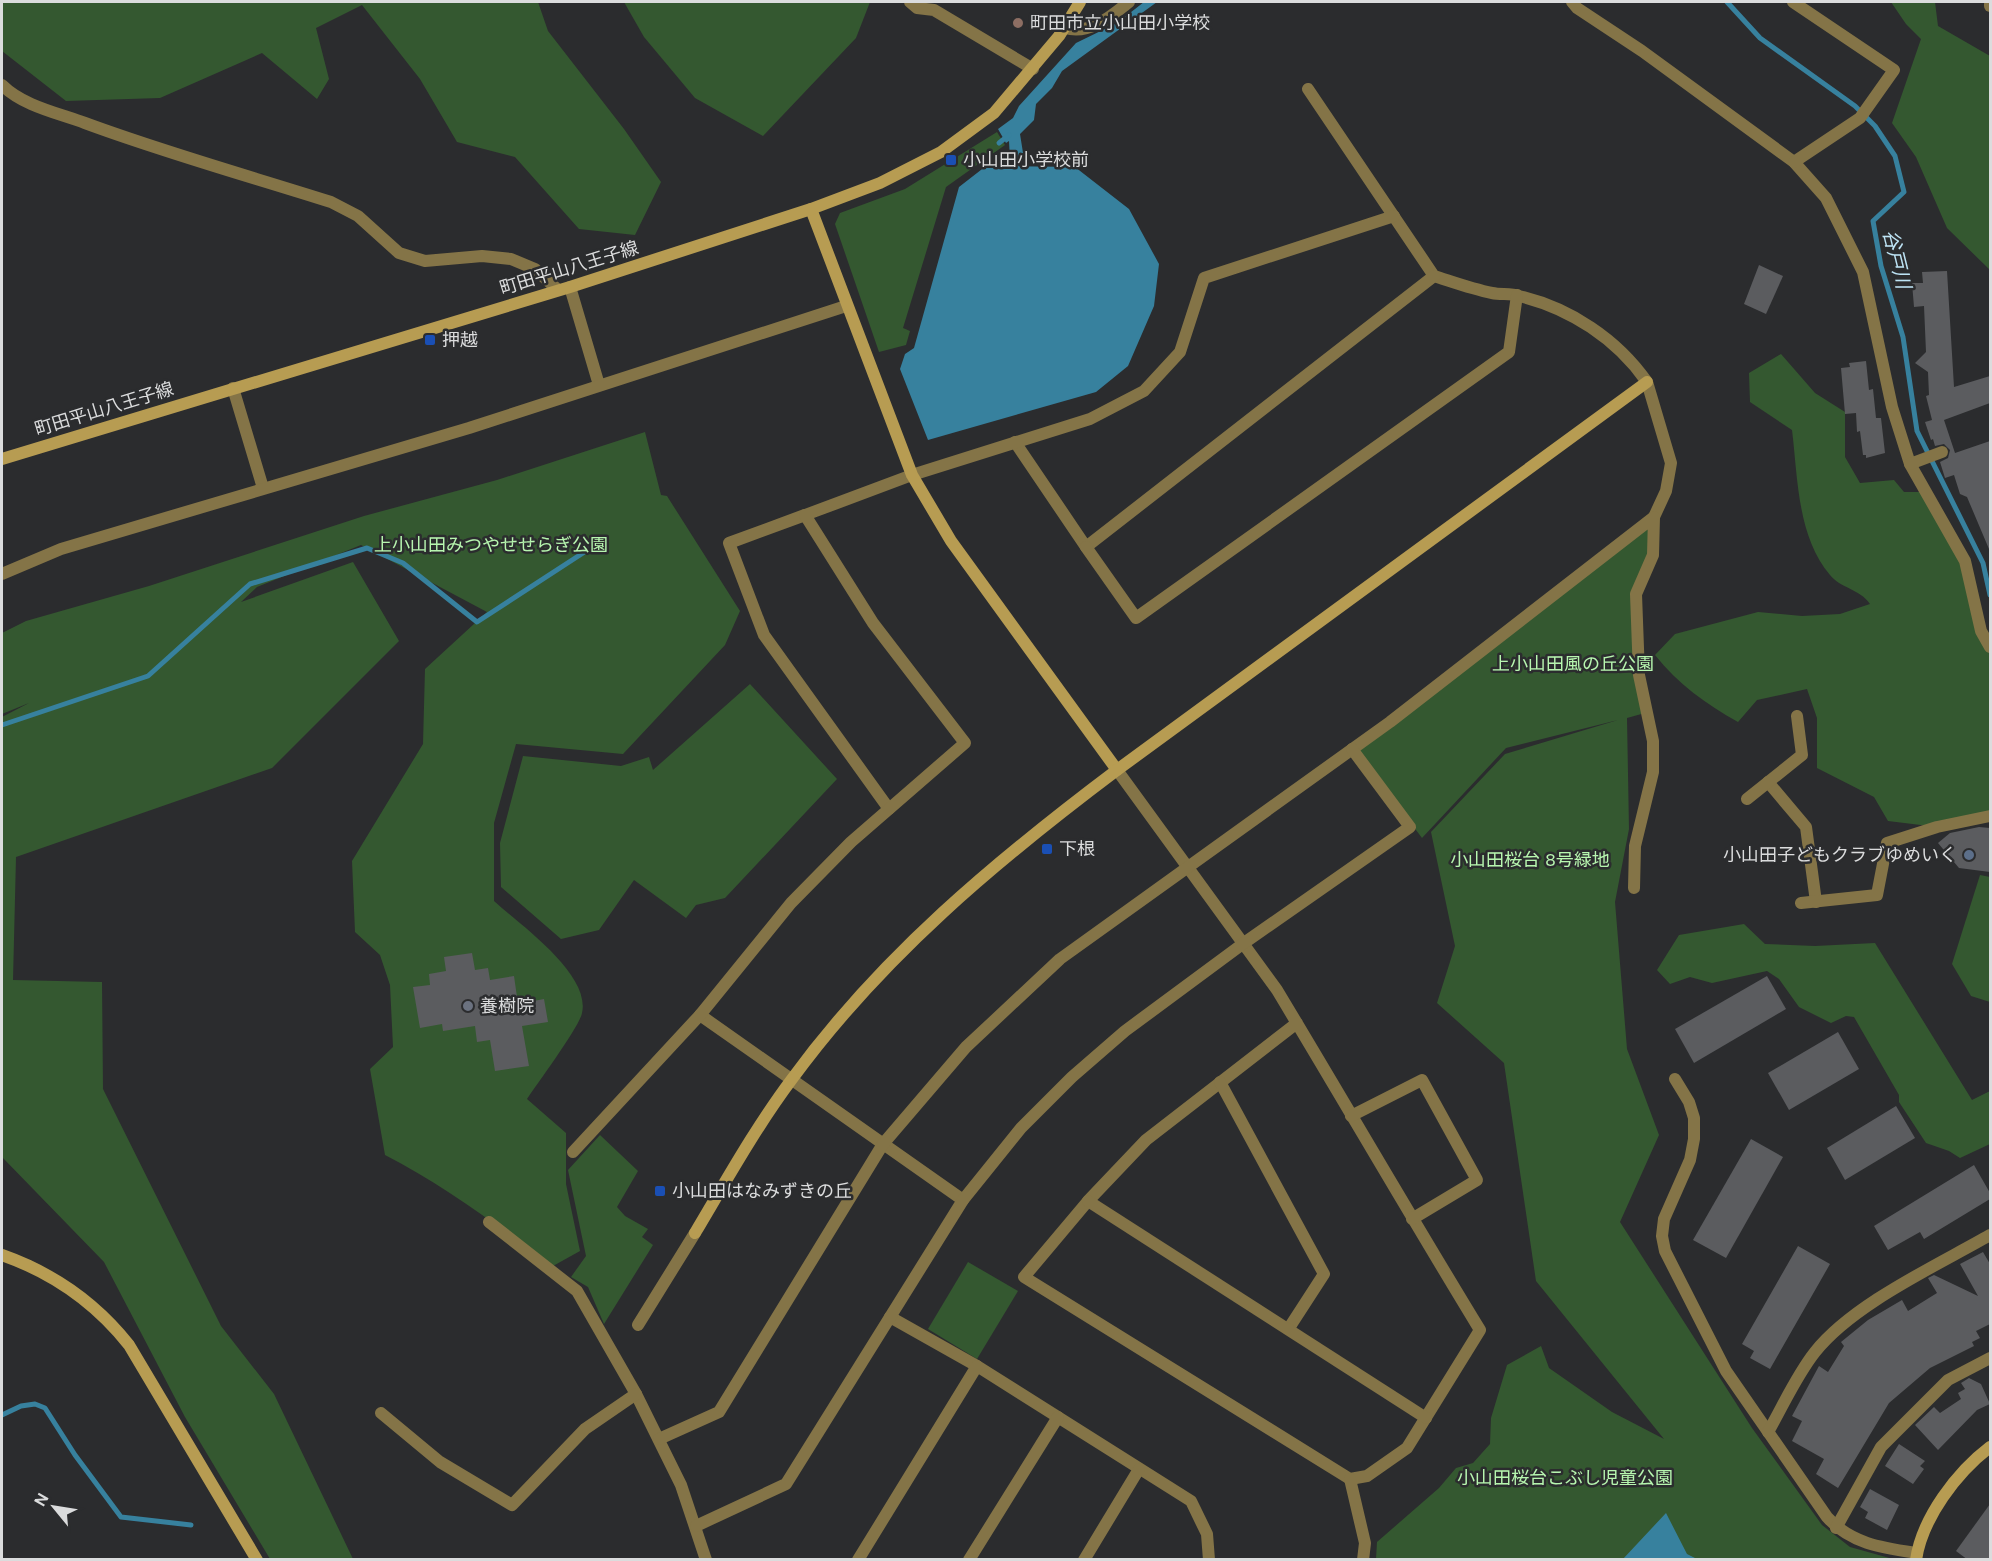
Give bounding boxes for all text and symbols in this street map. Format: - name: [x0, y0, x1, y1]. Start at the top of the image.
- place label: 町田市立小山田小学校: [1030, 11, 1210, 35]
- marker: 町田市立小山田小学校: [1011, 16, 1025, 30]
- place label: 小山田小学校前: [963, 148, 1089, 172]
- marker: 小山田小学校前: [944, 153, 958, 167]
- water label: 谷戸川: [1877, 227, 1917, 293]
- street label: 町田平山八王子線: [497, 235, 641, 301]
- place label: 押越: [442, 328, 478, 352]
- marker: 押越: [423, 333, 437, 347]
- street label: 町田平山八王子線: [32, 376, 176, 442]
- park label: 上小山田みつやせせらぎ公園: [374, 533, 608, 557]
- park label: 上小山田風の丘公園: [1492, 652, 1654, 676]
- place label: 下根: [1059, 837, 1095, 861]
- marker: 下根: [1040, 842, 1054, 856]
- place label: 小山田子どもクラブゆめいく: [1723, 843, 1957, 867]
- park label: 小山田桜台 8号緑地: [1450, 848, 1610, 872]
- marker: 小山田子どもクラブゆめいく: [1962, 848, 1976, 862]
- place label: 養樹院: [480, 994, 534, 1018]
- marker: 養樹院: [461, 999, 475, 1013]
- place label: 小山田はなみずきの丘: [672, 1179, 852, 1203]
- marker: 小山田はなみずきの丘: [653, 1184, 667, 1198]
- park label: 小山田桜台こぶし児童公園: [1457, 1466, 1673, 1490]
- north arrow: [24, 1477, 84, 1537]
- text: N: [29, 1489, 53, 1510]

